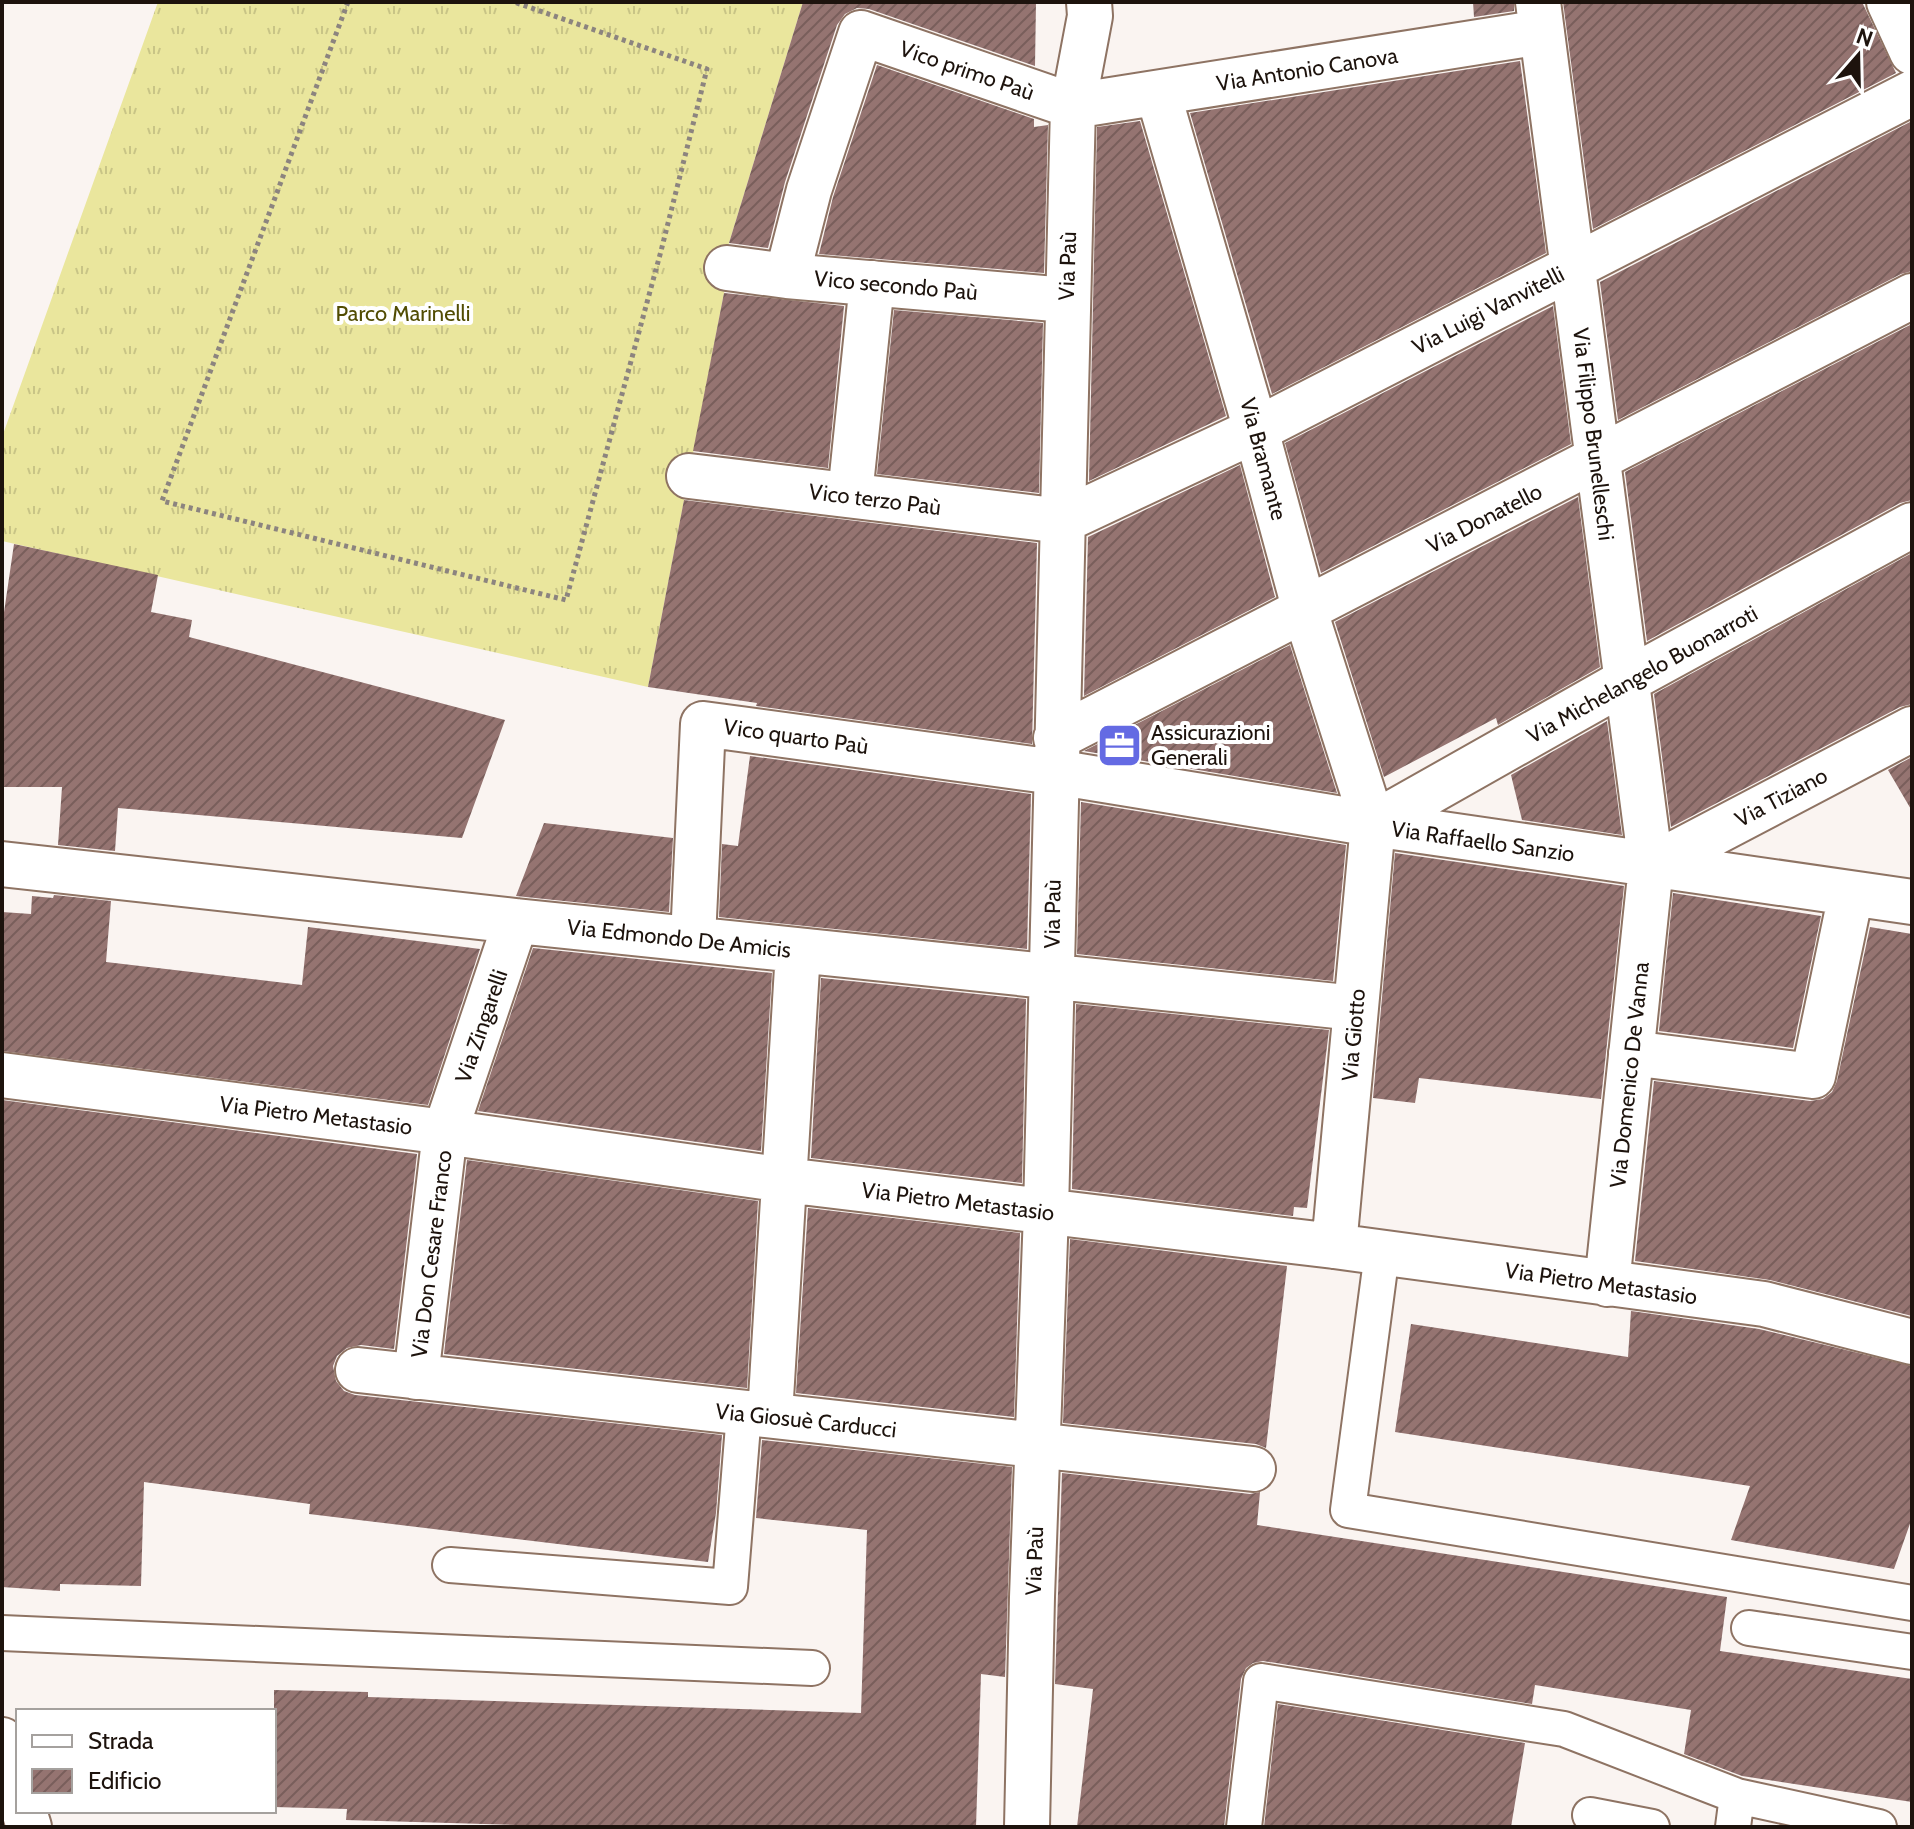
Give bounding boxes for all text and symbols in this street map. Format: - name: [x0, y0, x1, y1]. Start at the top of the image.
- north arrow: [1818, 16, 1898, 96]
- text: N: [1853, 22, 1877, 53]
- street label: Vico primo Paù: [896, 35, 1038, 106]
- street label: Via Antonio Canova: [1214, 42, 1400, 97]
- street label: Via Paù: [1053, 231, 1082, 301]
- street label: Via Luigi Vanvitelli: [1408, 261, 1569, 360]
- street label: Vico secondo Paù: [813, 265, 979, 306]
- park label: Parco Marinelli: [336, 300, 470, 327]
- street label: Via Filippo Brunelleschi: [1567, 326, 1620, 542]
- street label: Via Bramante: [1234, 395, 1293, 523]
- street label: Vico terzo Paù: [807, 478, 943, 521]
- street label: Via Donatello: [1422, 478, 1547, 559]
- street label: Via Michelangelo Buonarroti: [1522, 600, 1762, 749]
- street label: Vico quarto Paù: [722, 713, 870, 760]
- place label: Assicurazioni Generali: [1151, 719, 1270, 771]
- office icon: Assicurazioni Generali: [1096, 721, 1144, 769]
- street label: Via Tiziano: [1730, 762, 1832, 833]
- street label: Via Raffaello Sanzio: [1390, 815, 1576, 868]
- street label: Via Paù: [1038, 879, 1067, 949]
- street label: Via Edmondo De Amicis: [566, 913, 792, 964]
- street label: Via Domenico De Vanna: [1604, 960, 1655, 1189]
- street label: Via Zingarelli: [450, 966, 513, 1086]
- street label: Via Giotto: [1336, 988, 1371, 1082]
- street label: Via Pietro Metastasio: [218, 1090, 414, 1141]
- street label: Via Don Cesare Franco: [405, 1149, 458, 1359]
- street label: Via Pietro Metastasio: [860, 1176, 1056, 1227]
- street label: Via Pietro Metastasio: [1503, 1257, 1699, 1310]
- street label: Via Giosuè Carducci: [714, 1398, 898, 1443]
- street label: Via Paù: [1020, 1526, 1049, 1596]
- legend: [16, 1709, 276, 1813]
- text: Strada: [88, 1726, 154, 1755]
- text: Edificio: [88, 1766, 162, 1795]

